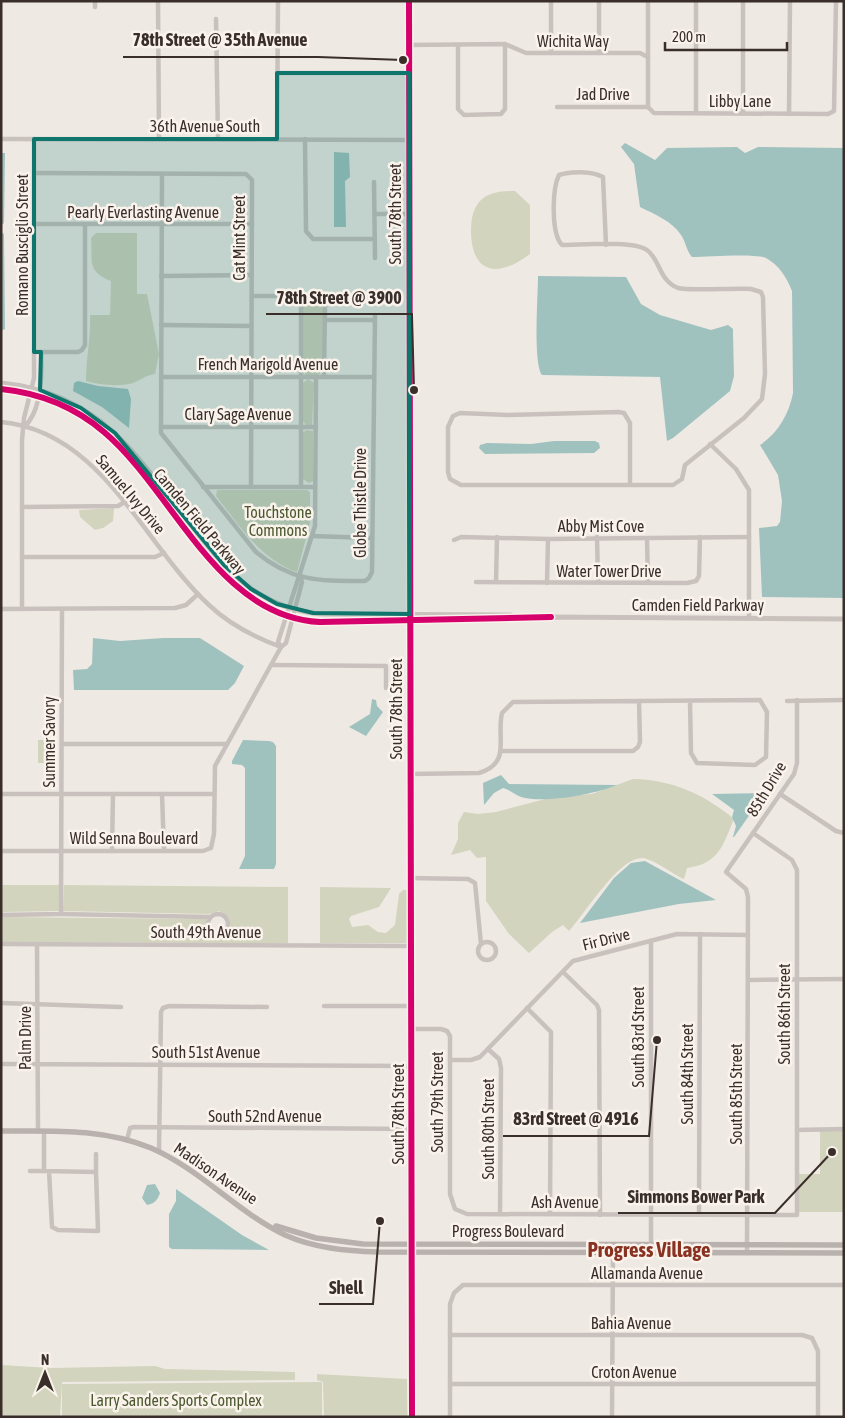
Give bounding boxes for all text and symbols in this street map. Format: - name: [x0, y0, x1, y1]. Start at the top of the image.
- scale bar: [665, 20, 788, 52]
- callout: 78th Street @ 35th Avenue: [123, 24, 318, 57]
- text: 200 m: [672, 28, 706, 45]
- text: 78th Street @ 35th Avenue: [133, 29, 307, 50]
- street label: Wichita Way: [537, 32, 609, 51]
- street label: Jad Drive: [576, 85, 630, 103]
- street label: Libby Lane: [709, 92, 771, 111]
- street label: 36th Avenue South: [150, 117, 260, 135]
- street label: South 78th Street: [386, 163, 404, 265]
- street label: Romano Busciglio Street: [13, 174, 32, 316]
- street label: Cat Mint Street: [230, 195, 248, 281]
- street label: Pearly Everlasting Avenue: [67, 203, 219, 222]
- callout: 78th Street @ 3900: [266, 281, 412, 314]
- text: 78th Street @ 3900: [276, 287, 402, 308]
- street label: French Marigold Avenue: [198, 355, 338, 374]
- street label: Clary Sage Avenue: [185, 405, 291, 424]
- street label: Globe Thistle Drive: [351, 448, 369, 558]
- street label: Samuel Ivy Drive: [92, 451, 169, 538]
- street label: Camden Field Parkway: [150, 465, 250, 578]
- park label: Touchstone Commons: [244, 503, 312, 539]
- street label: Abby Mist Cove: [558, 517, 644, 536]
- street label: Water Tower Drive: [556, 562, 662, 580]
- street label: Camden Field Parkway: [632, 596, 765, 615]
- street label: South 78th Street: [387, 658, 405, 760]
- street label: Summer Savory: [40, 696, 59, 788]
- street label: 85th Drive: [743, 758, 789, 820]
- street label: Wild Senna Boulevard: [70, 829, 198, 847]
- street label: South 49th Avenue: [151, 923, 261, 941]
- street label: Fir Drive: [580, 924, 632, 954]
- street label: South 86th Street: [775, 963, 793, 1065]
- street label: South 83rd Street: [629, 986, 647, 1088]
- street label: Palm Drive: [16, 1006, 34, 1070]
- street label: South 84th Street: [678, 1023, 696, 1125]
- street label: South 51st Avenue: [152, 1043, 260, 1061]
- street label: South 85th Street: [727, 1043, 745, 1145]
- street label: South 79th Street: [428, 1051, 446, 1153]
- street label: South 78th Street: [389, 1063, 407, 1165]
- street label: South 80th Street: [479, 1078, 497, 1180]
- callout: 83rd Street @ 4916: [503, 1103, 649, 1136]
- street label: South 52nd Avenue: [208, 1107, 322, 1125]
- text: 83rd Street @ 4916: [513, 1108, 639, 1129]
- street label: Madison Avenue: [171, 1138, 261, 1208]
- callout: Simmons Bower Park: [618, 1180, 775, 1213]
- text: Simmons Bower Park: [627, 1186, 766, 1207]
- street label: Ash Avenue: [531, 1193, 599, 1211]
- street label: Progress Boulevard: [452, 1222, 564, 1241]
- district label: Progress Village: [588, 1237, 710, 1261]
- street label: Allamanda Avenue: [591, 1264, 703, 1282]
- callout: Shell: [319, 1271, 373, 1304]
- text: Shell: [329, 1277, 363, 1298]
- street label: Bahia Avenue: [591, 1314, 671, 1332]
- north arrow: [20, 1348, 70, 1398]
- text: N: [41, 1352, 49, 1368]
- street label: Croton Avenue: [591, 1363, 677, 1381]
- park label: Larry Sanders Sports Complex: [90, 1391, 262, 1410]

